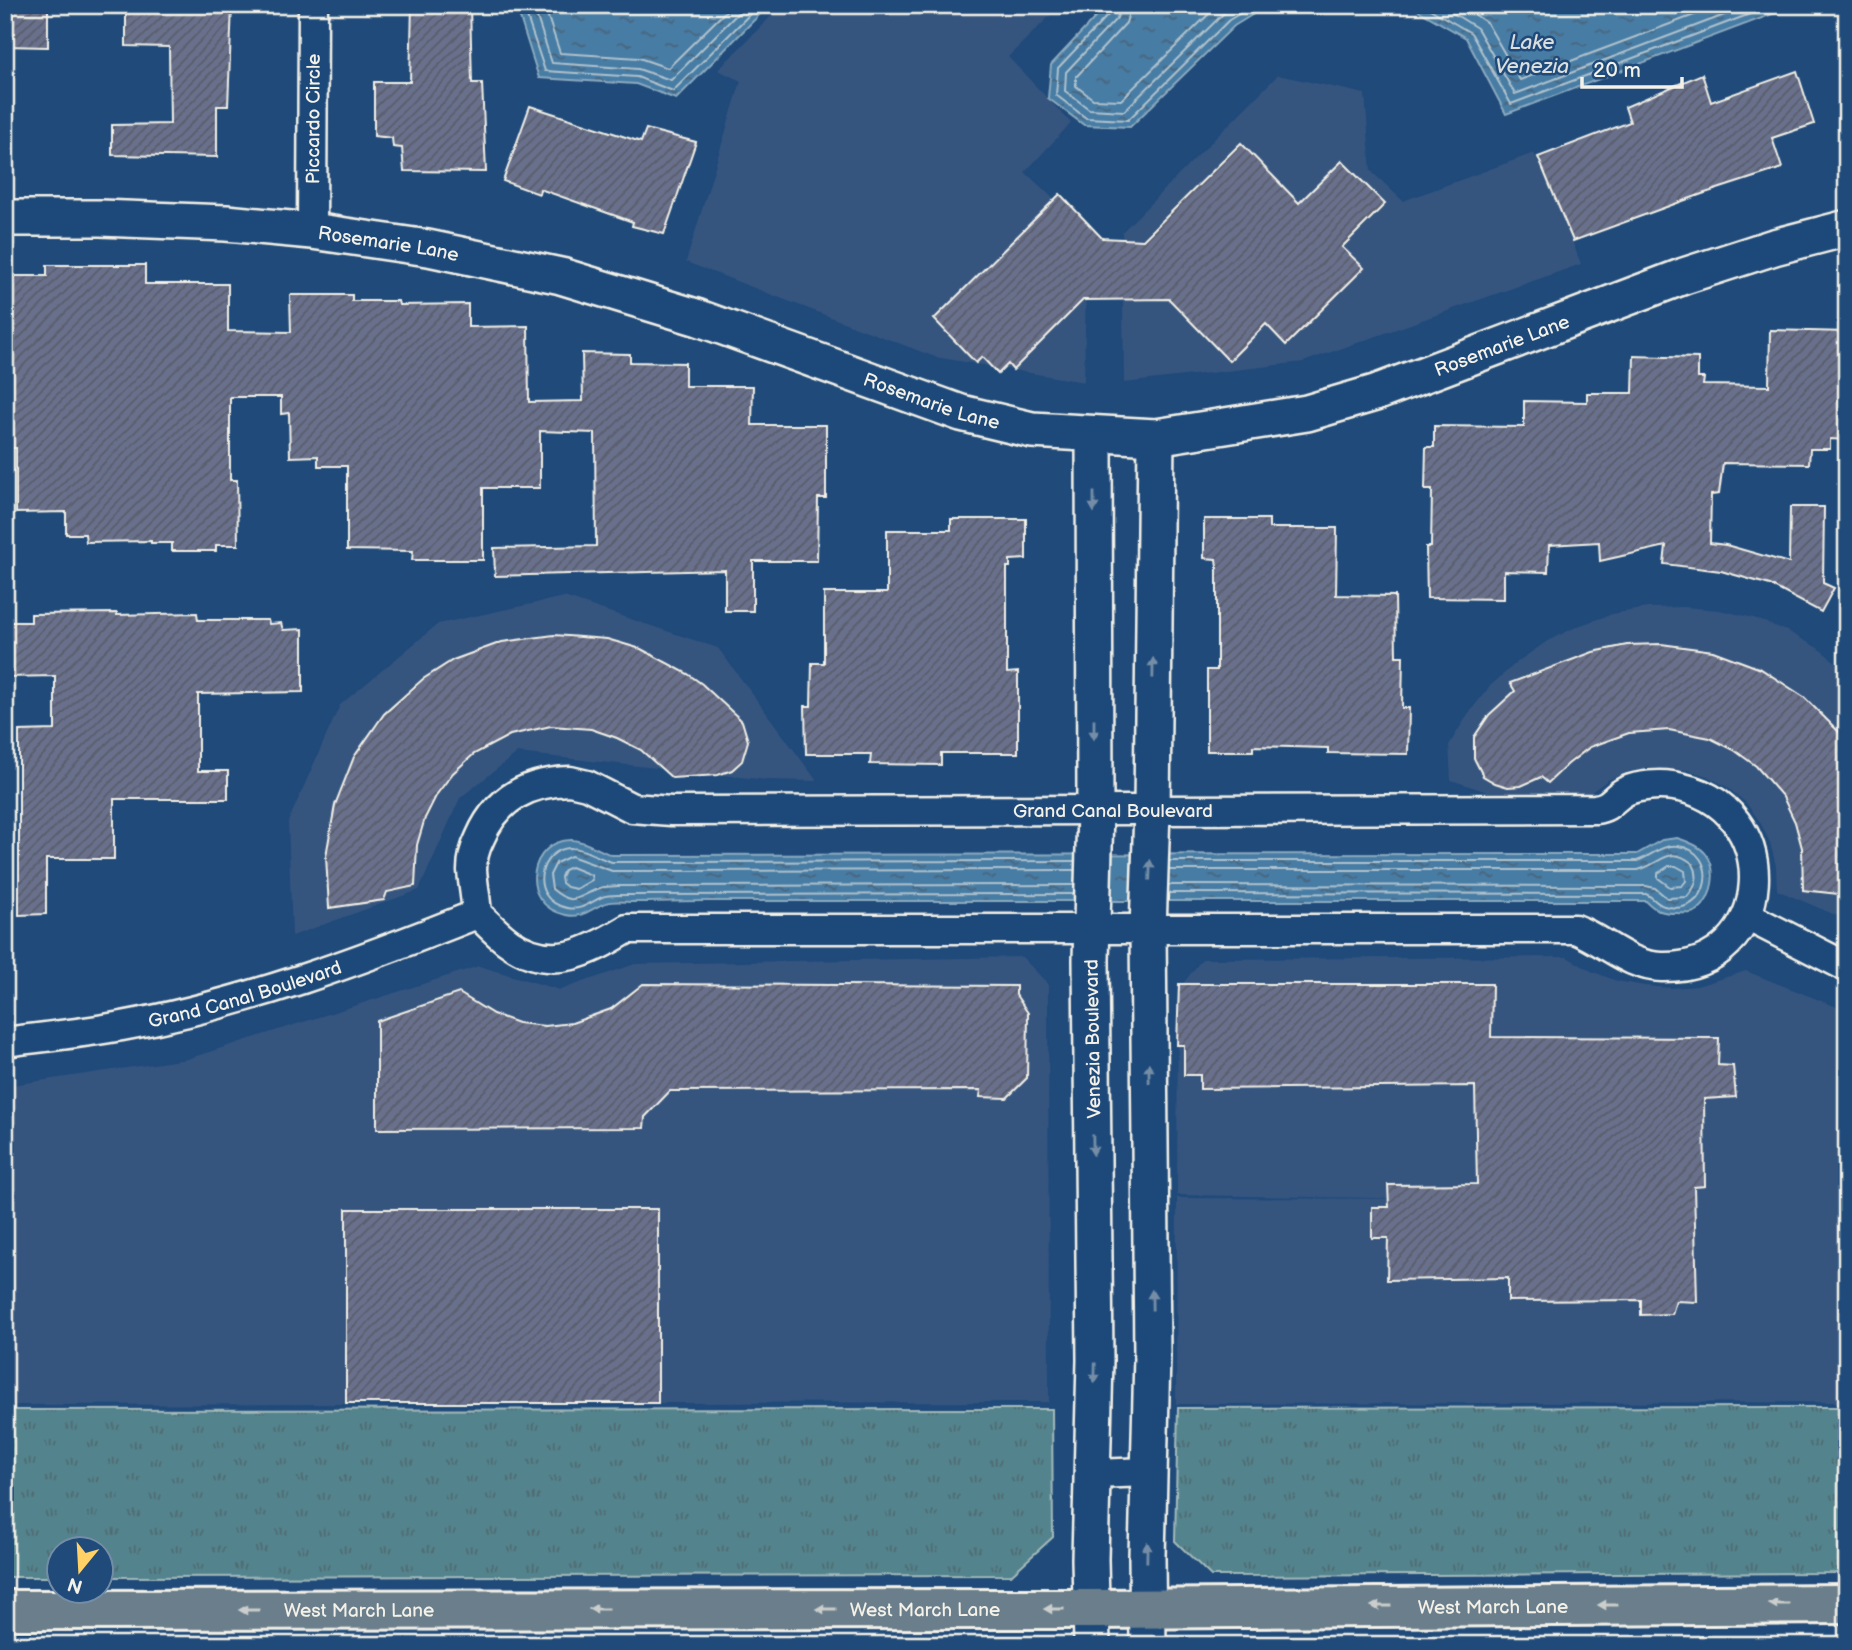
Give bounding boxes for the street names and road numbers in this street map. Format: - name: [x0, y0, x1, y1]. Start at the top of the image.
- street label: Piccardo Circle: [302, 54, 326, 184]
- street label: Rosemarie Lane: [316, 222, 461, 267]
- street label: Rosemarie Lane: [1432, 310, 1573, 382]
- street label: Rosemarie Lane: [860, 369, 1002, 435]
- street label: Grand Canal Boulevard: [1013, 800, 1213, 823]
- street label: Grand Canal Boulevard: [146, 956, 345, 1034]
- street label: Venezia Boulevard: [1081, 959, 1106, 1119]
- street label: West March Lane: [1418, 1596, 1568, 1620]
- street label: West March Lane: [850, 1599, 1000, 1622]
- street label: West March Lane: [284, 1600, 434, 1623]

